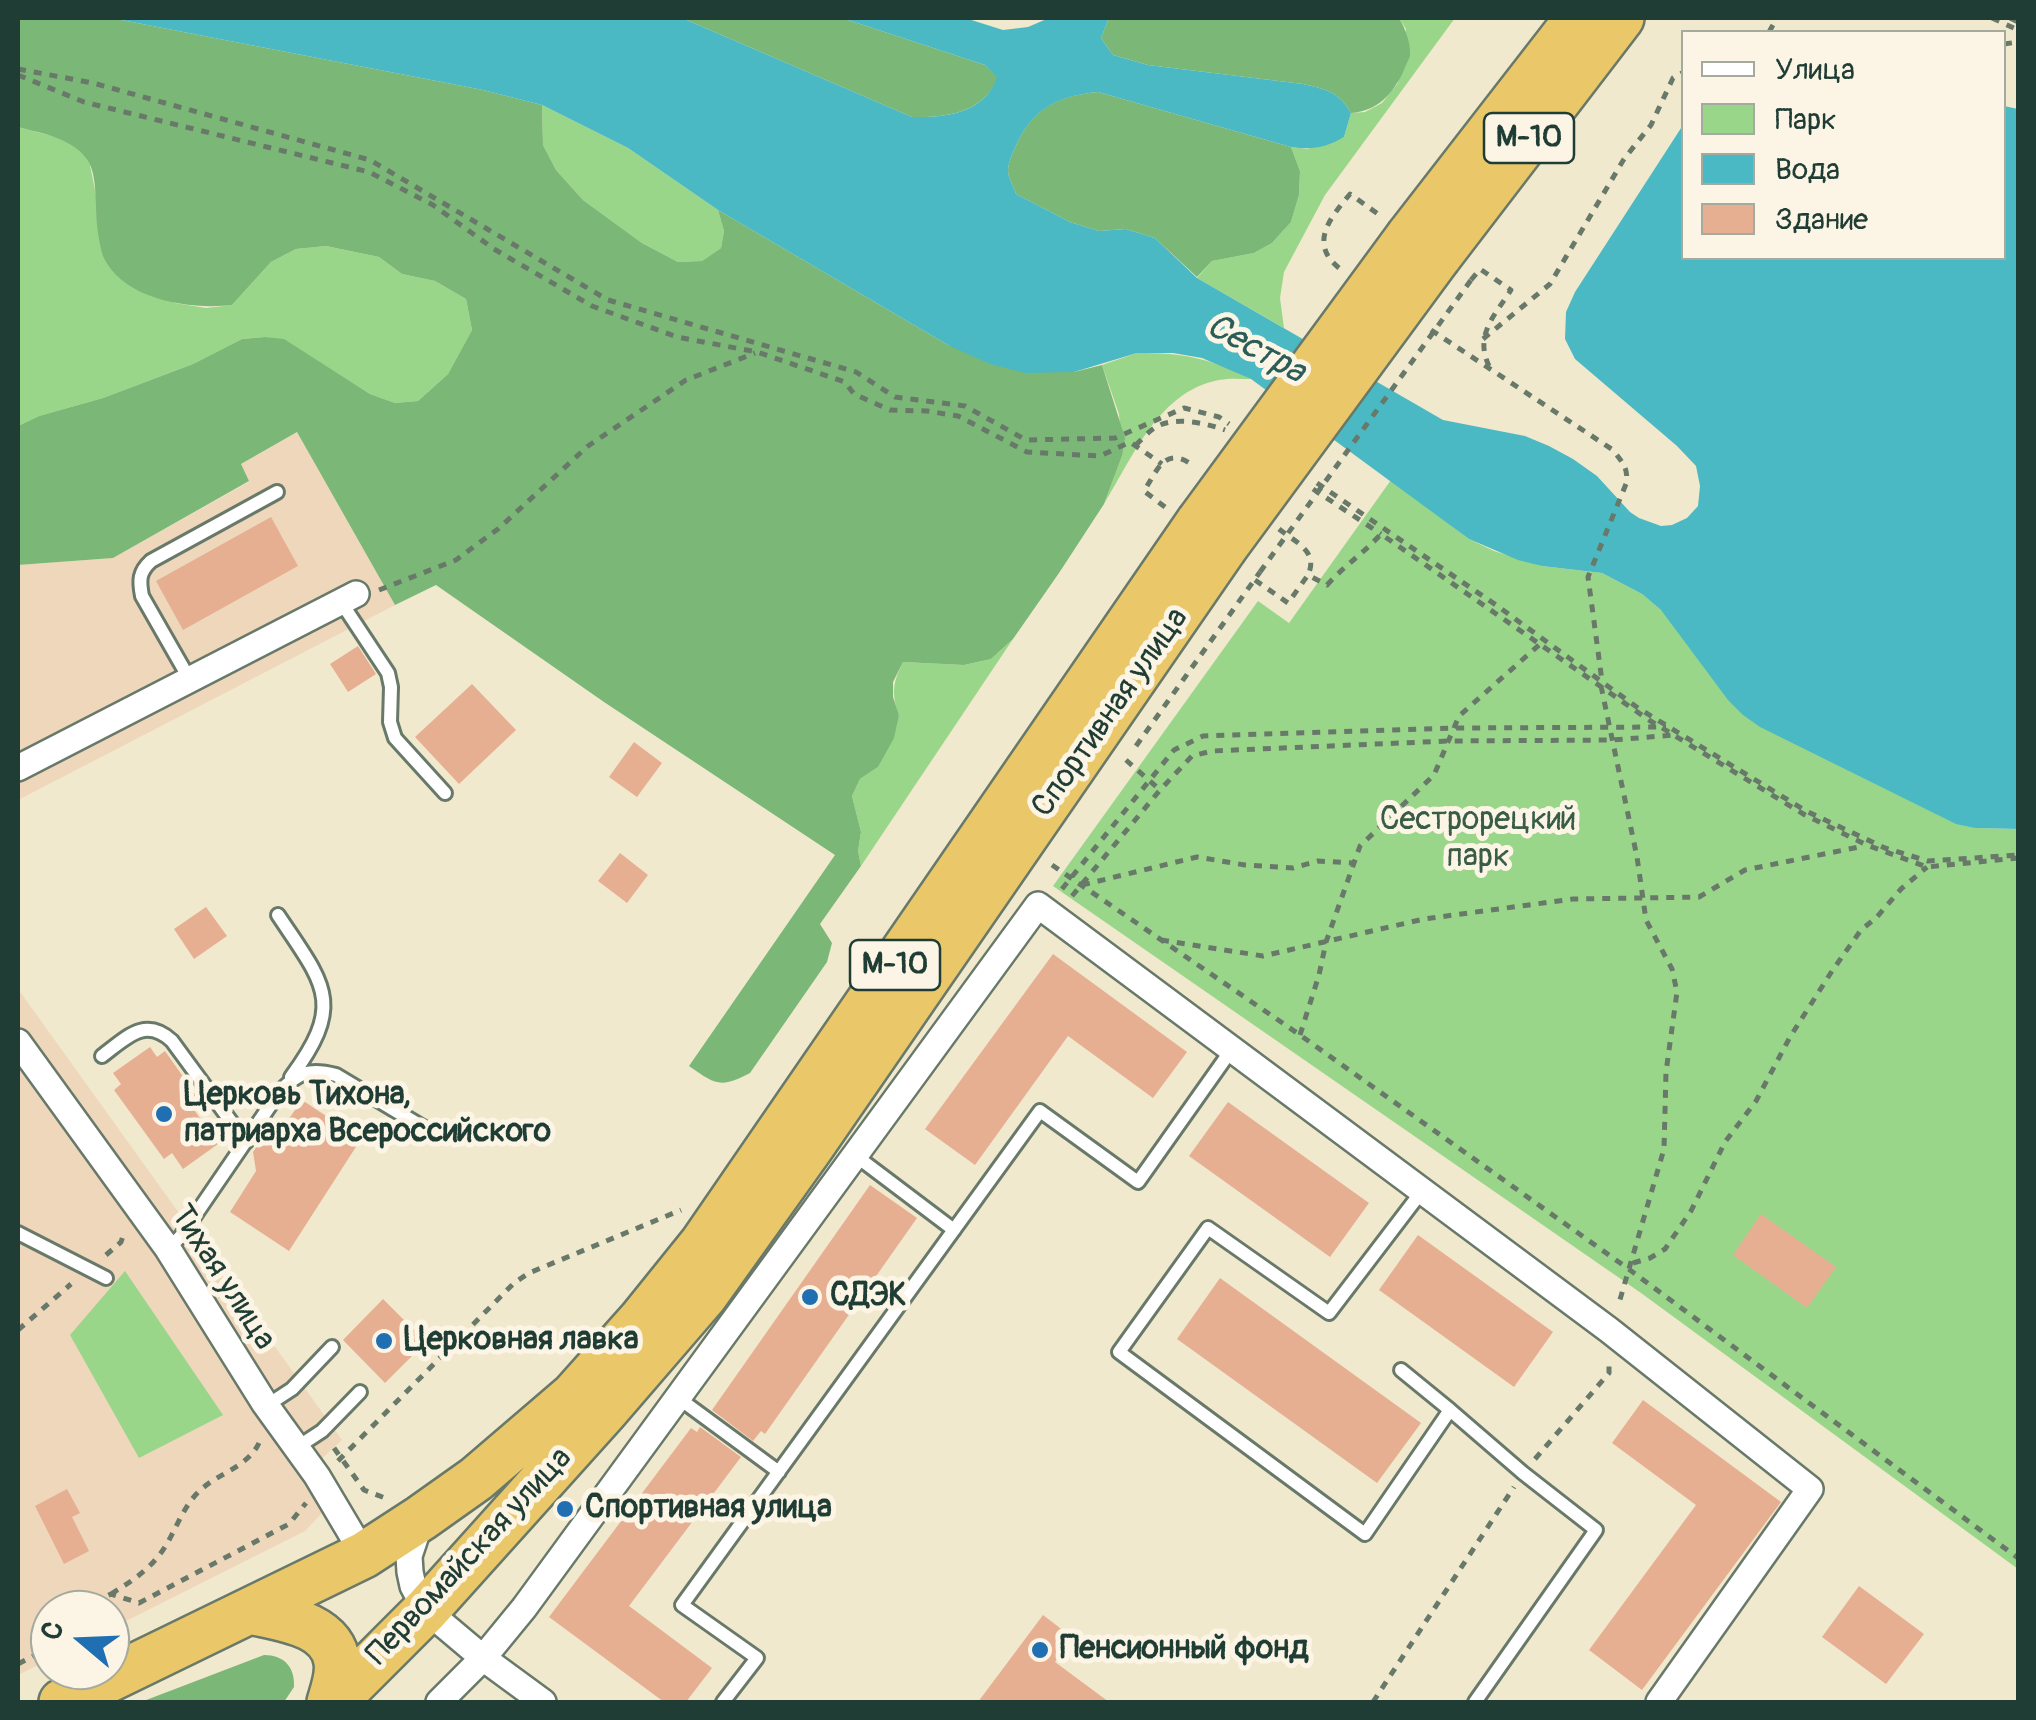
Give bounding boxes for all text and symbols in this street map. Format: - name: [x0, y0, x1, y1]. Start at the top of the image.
- legend: [1681, 30, 2006, 260]
- text: Улица: [1775, 51, 1855, 88]
- text: Парк: [1775, 101, 1837, 138]
- road number: М-10: [1484, 113, 1574, 163]
- text: Вода: [1775, 151, 1840, 188]
- text: Здание: [1775, 201, 1868, 238]
- water label: Сестра: [1198, 306, 1312, 394]
- street label: Спортивная улица: [1024, 601, 1198, 825]
- park label: Сестрорецкий парк: [1380, 802, 1576, 877]
- road number: М-10: [850, 940, 940, 990]
- place label: Церковь Тихона, патриарха Всероссийского: [184, 1077, 551, 1152]
- marker: Церковь Тихона, патриарха Всероссийского: [153, 1103, 175, 1125]
- street label: Тихая улица: [161, 1199, 283, 1357]
- place label: СДЭК: [830, 1278, 907, 1316]
- marker: СДЭК: [799, 1286, 821, 1308]
- place label: Церковная лавка: [404, 1322, 639, 1360]
- marker: Церковная лавка: [373, 1330, 395, 1352]
- street label: Первомайская улица: [359, 1440, 581, 1674]
- place label: Спортивная улица: [585, 1490, 832, 1528]
- marker: Спортивная улица: [554, 1498, 576, 1520]
- north arrow: [30, 1590, 130, 1690]
- text: С: [34, 1617, 72, 1645]
- place label: Пенсионный фонд: [1060, 1631, 1308, 1669]
- marker: Пенсионный фонд: [1029, 1639, 1051, 1661]

